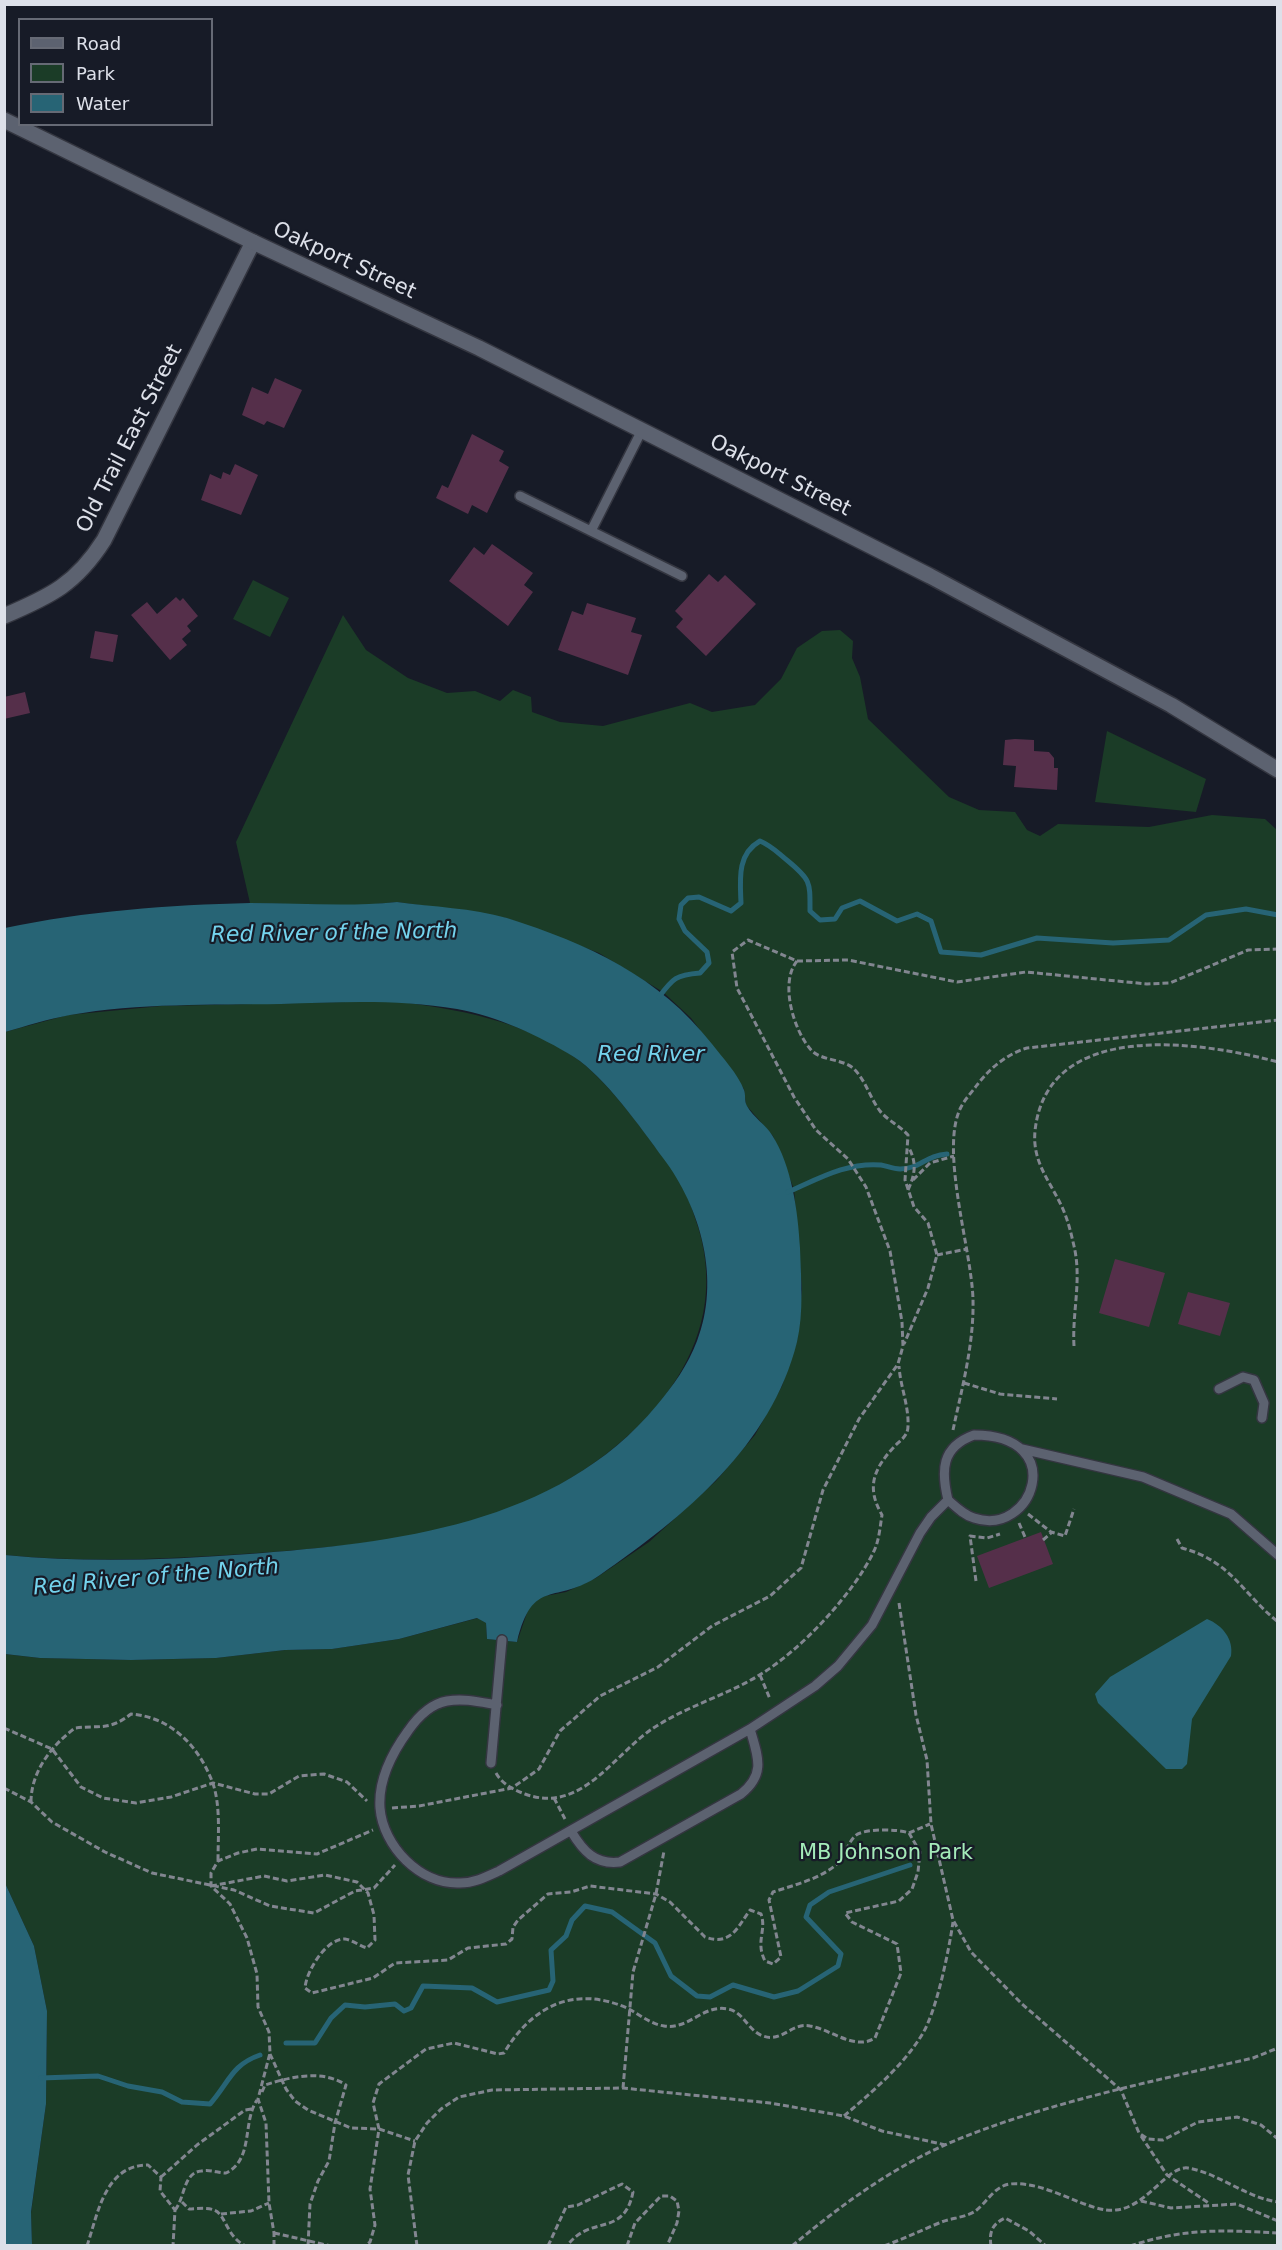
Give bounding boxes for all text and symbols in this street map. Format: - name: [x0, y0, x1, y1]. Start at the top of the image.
- legend: [18, 18, 213, 126]
- text: Road: [76, 33, 121, 54]
- text: Park: [76, 63, 115, 84]
- text: Water: [76, 93, 129, 114]
- street label: Oakport Street: [268, 217, 420, 305]
- street label: Old Trail East Street: [72, 341, 188, 537]
- street label: Oakport Street: [705, 430, 855, 522]
- water label: Red River of the North: [210, 919, 458, 949]
- water label: Red River: [598, 1042, 704, 1068]
- water label: Red River of the North: [32, 1554, 280, 1602]
- park label: MB Johnson Park: [799, 1841, 973, 1867]

